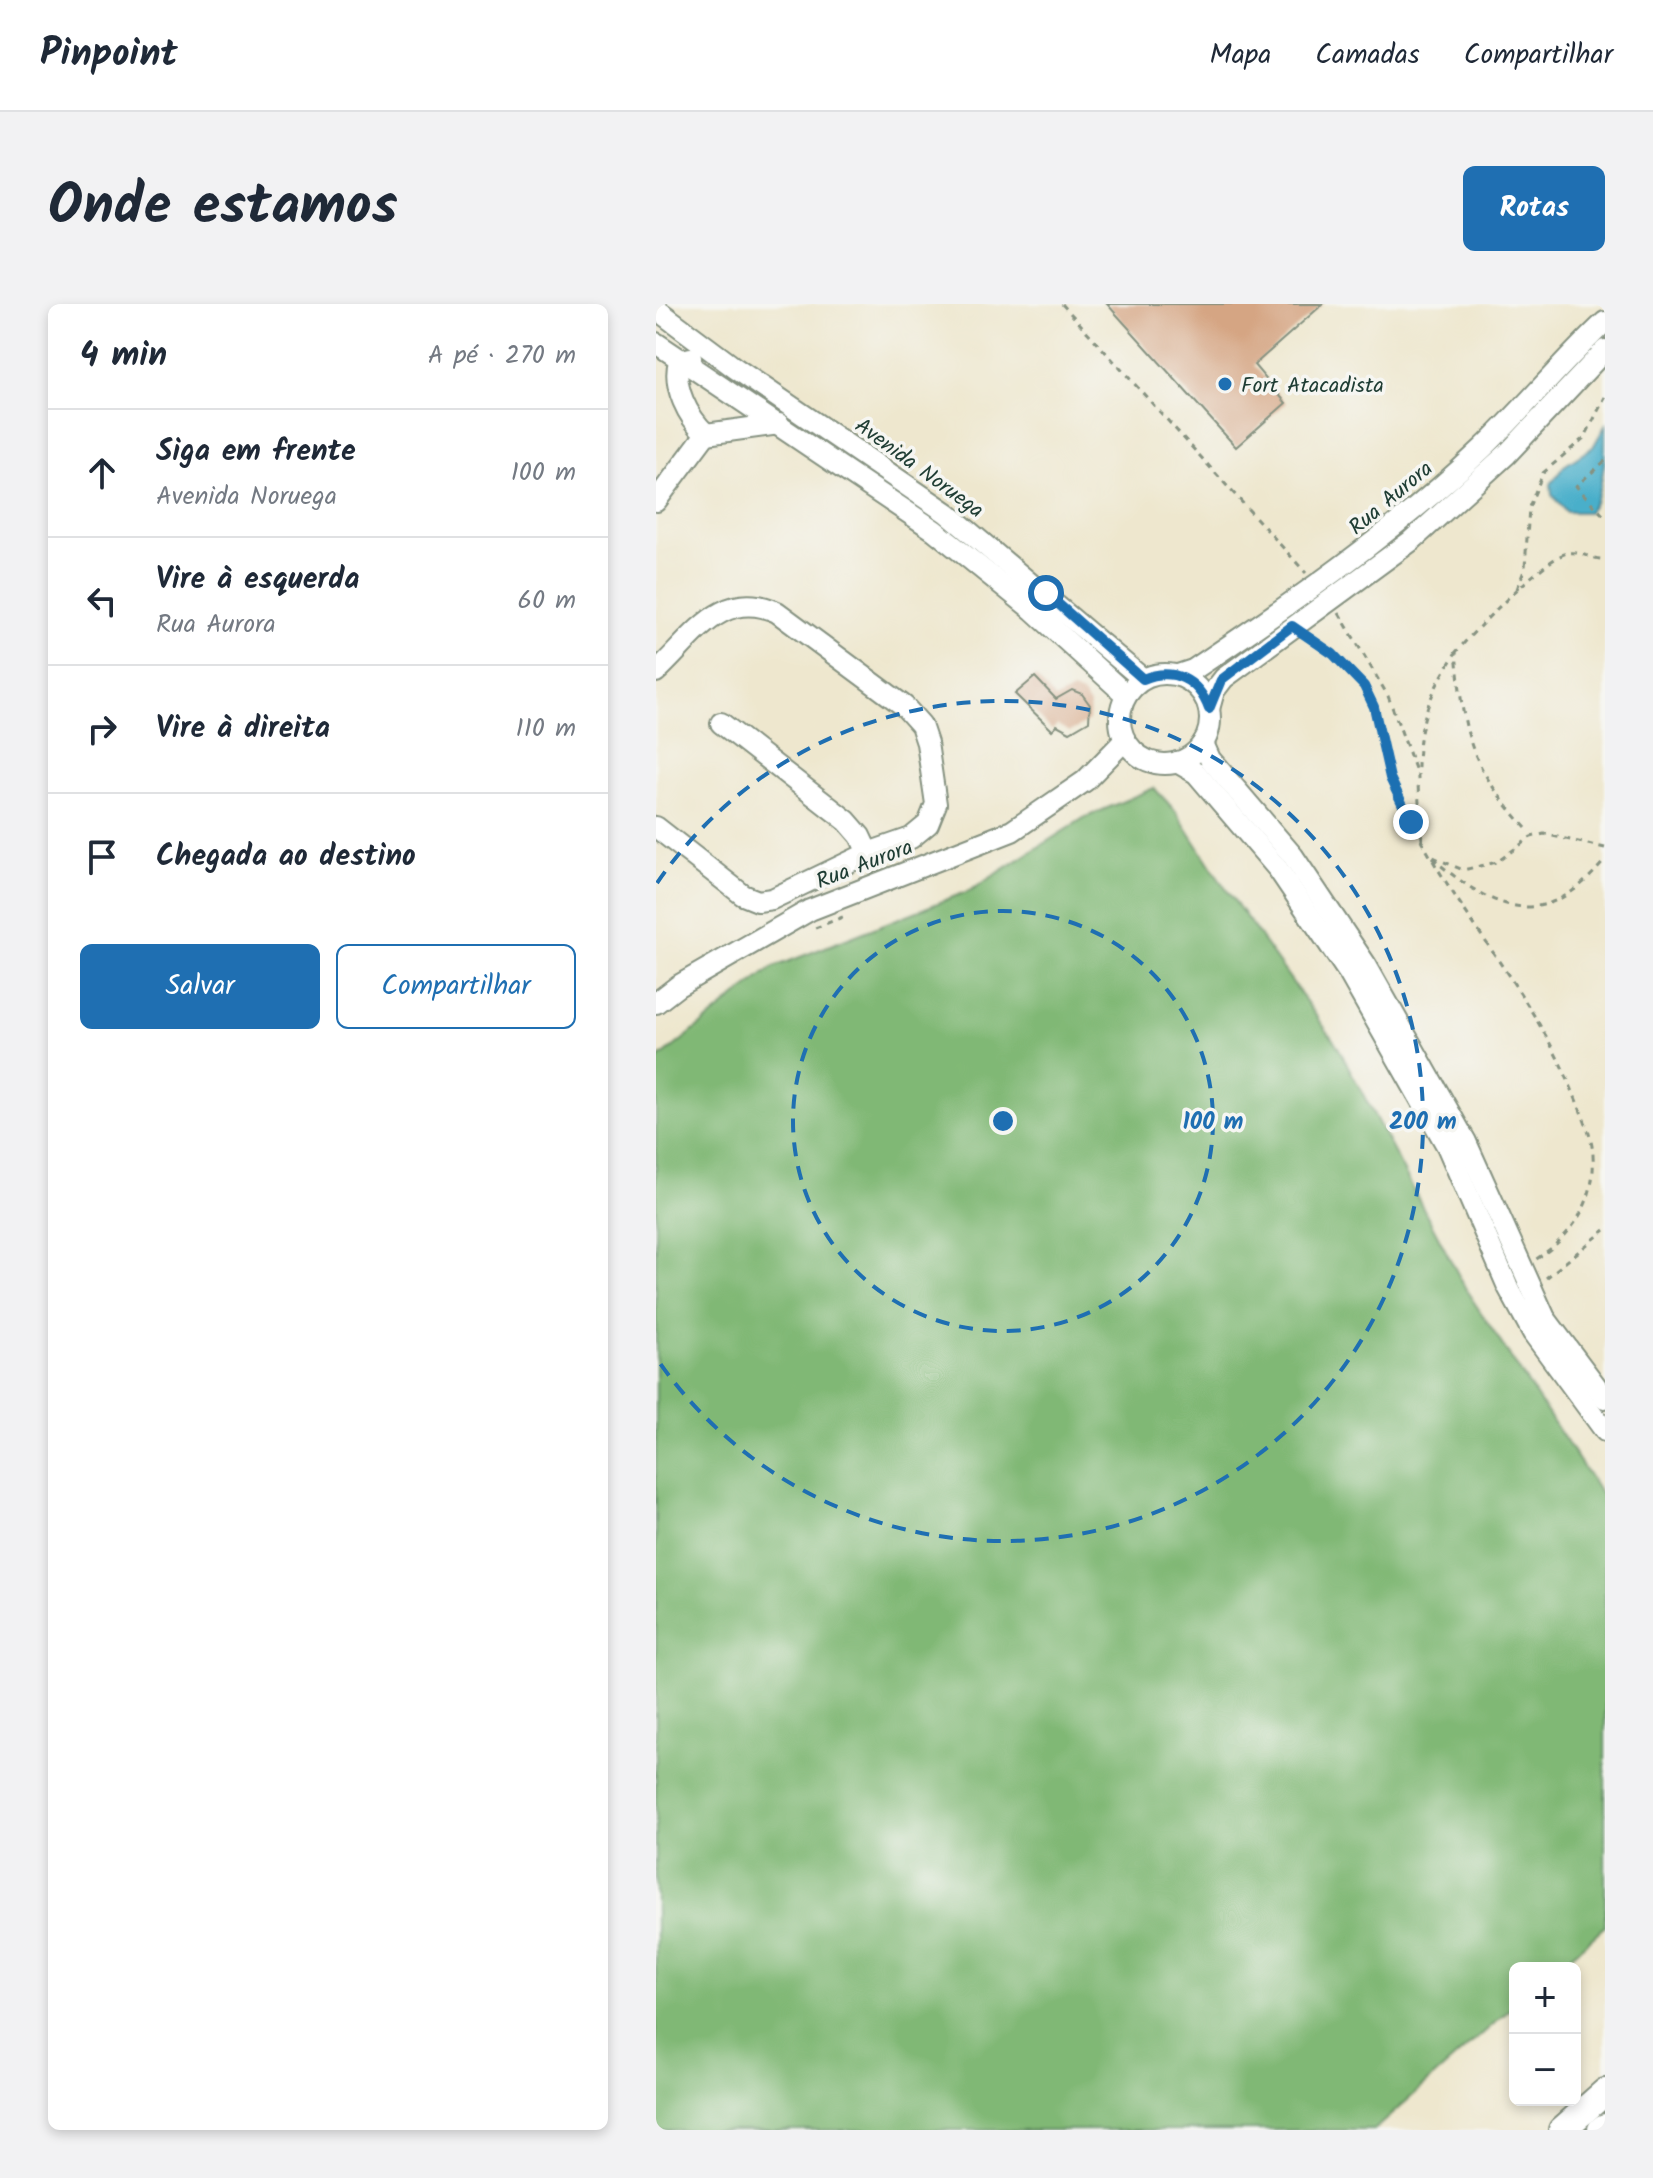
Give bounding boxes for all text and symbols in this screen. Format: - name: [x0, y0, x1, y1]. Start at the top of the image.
- text: Pinpoint: [40, 25, 178, 85]
- text: Mapa: [1210, 33, 1271, 78]
- text: Camadas: [1315, 33, 1420, 78]
- text: Compartilhar: [1464, 33, 1613, 78]
- text: Onde estamos: [48, 163, 398, 253]
- button: Rotas: [1463, 166, 1605, 251]
- text: 4 min: [80, 329, 167, 383]
- text: A pé · 270 m: [428, 335, 576, 377]
- place label: Fort Atacadista: [1241, 369, 1384, 404]
- marker: Fort Atacadista: [1216, 375, 1234, 393]
- street label: Avenida Noruega: [846, 410, 991, 528]
- text: Siga em frente: [156, 428, 356, 476]
- icon: ahead: [80, 451, 124, 495]
- text: 100 m: [511, 452, 576, 494]
- street label: Rua Aurora: [1342, 453, 1442, 545]
- text: Avenida Noruega: [156, 476, 337, 518]
- text: Vire à esquerda: [156, 556, 360, 604]
- route start: [1028, 575, 1064, 611]
- icon: left: [80, 579, 124, 623]
- text: 60 m: [517, 580, 576, 622]
- text: Rua Aurora: [156, 604, 276, 646]
- text: Vire à direita: [156, 705, 330, 753]
- icon: right: [80, 707, 124, 751]
- text: 110 m: [516, 708, 576, 750]
- route end: [1393, 804, 1429, 840]
- street label: Rua Aurora: [811, 831, 918, 900]
- text: Chegada ao destino: [156, 833, 416, 881]
- icon: arrive: [80, 835, 124, 879]
- button: Salvar: [80, 944, 320, 1029]
- button: Compartilhar: [336, 944, 576, 1029]
- text: 100 m: [1183, 1103, 1243, 1142]
- text: 200 m: [1389, 1103, 1457, 1142]
- centre of rings: [989, 1107, 1017, 1135]
- map controls: [1509, 1962, 1581, 2106]
- button: +: [1509, 1962, 1581, 2034]
- button: −: [1509, 2034, 1581, 2106]

